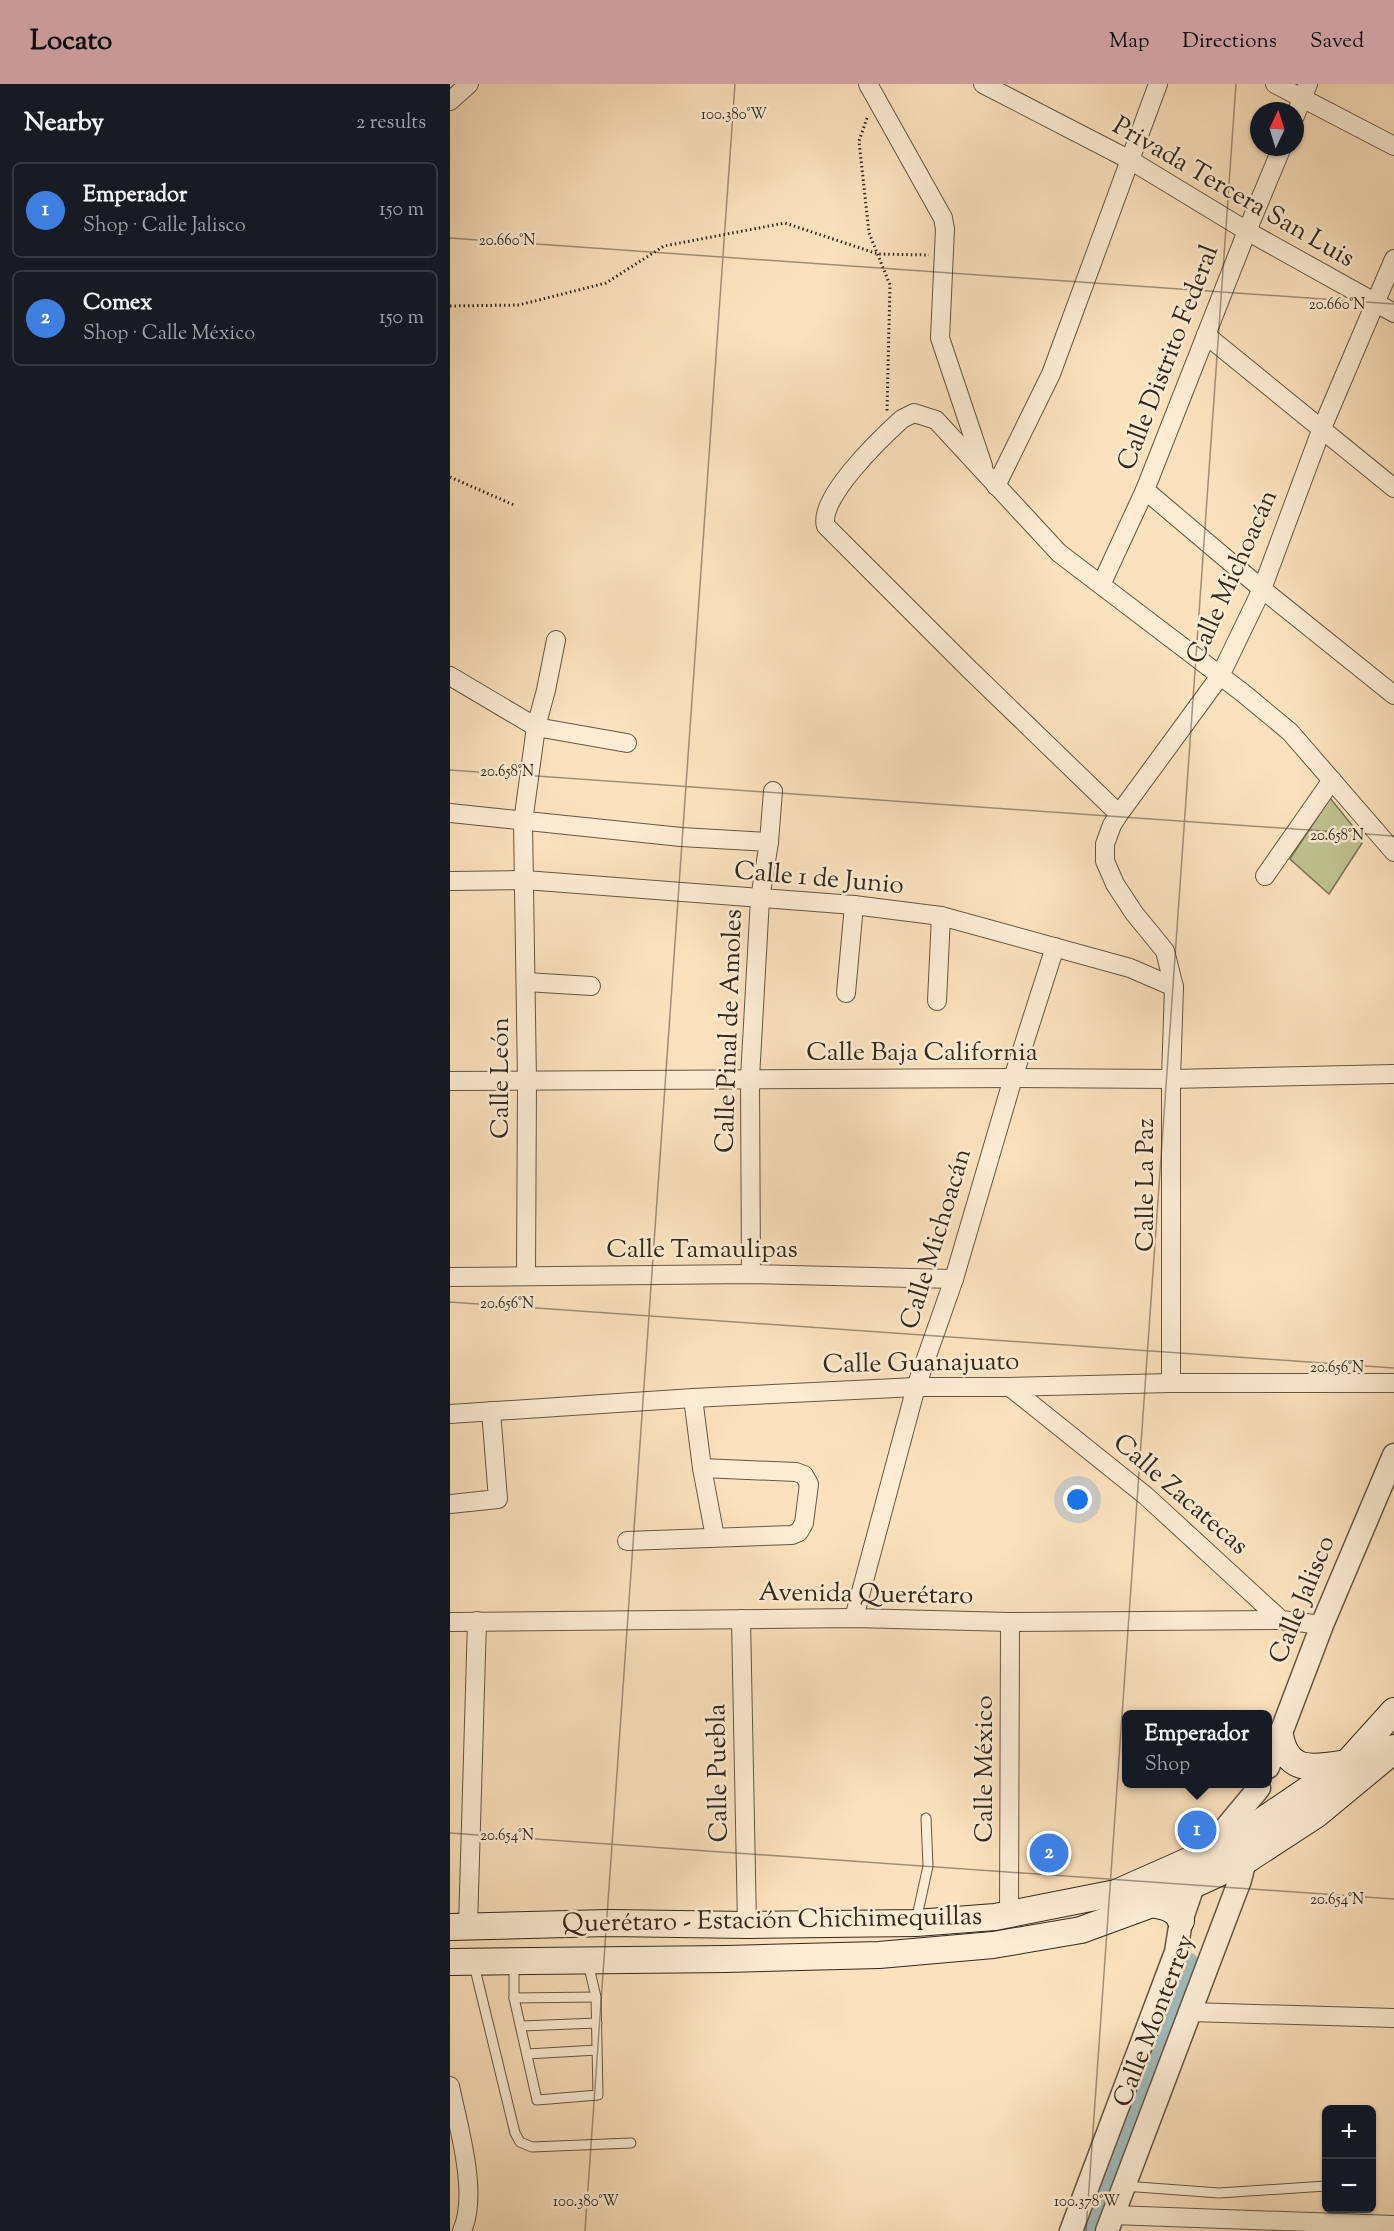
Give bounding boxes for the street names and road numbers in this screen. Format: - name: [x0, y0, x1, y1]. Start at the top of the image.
- street label: Privada Tercera San Luis: [1105, 108, 1361, 278]
- street label: Calle Distrito Federal: [1109, 240, 1229, 476]
- street label: Calle Michoacán: [1178, 484, 1288, 670]
- street label: Calle 1 de Junio: [733, 853, 905, 905]
- street label: Calle Pinal de Amoles: [707, 908, 753, 1154]
- street label: Calle León: [483, 1017, 520, 1139]
- street label: Calle Baja California: [806, 1035, 1038, 1072]
- street label: Calle La Paz: [1128, 1118, 1165, 1252]
- street label: Calle Michoacán: [892, 1144, 982, 1334]
- street label: Calle Tamaulipas: [606, 1232, 798, 1269]
- street label: Calle Guanajuato: [822, 1344, 1020, 1384]
- street label: Calle Zacatecas: [1104, 1426, 1256, 1564]
- street label: Calle Jalisco: [1261, 1531, 1345, 1669]
- street label: Avenida Querétaro: [758, 1575, 974, 1615]
- street label: Calle México: [967, 1695, 1004, 1843]
- street label: Calle Puebla: [699, 1703, 739, 1843]
- street label: Querétaro - Estación Chichimequillas: [562, 1899, 982, 1943]
- street label: Calle Monterrey: [1105, 1929, 1205, 2113]

